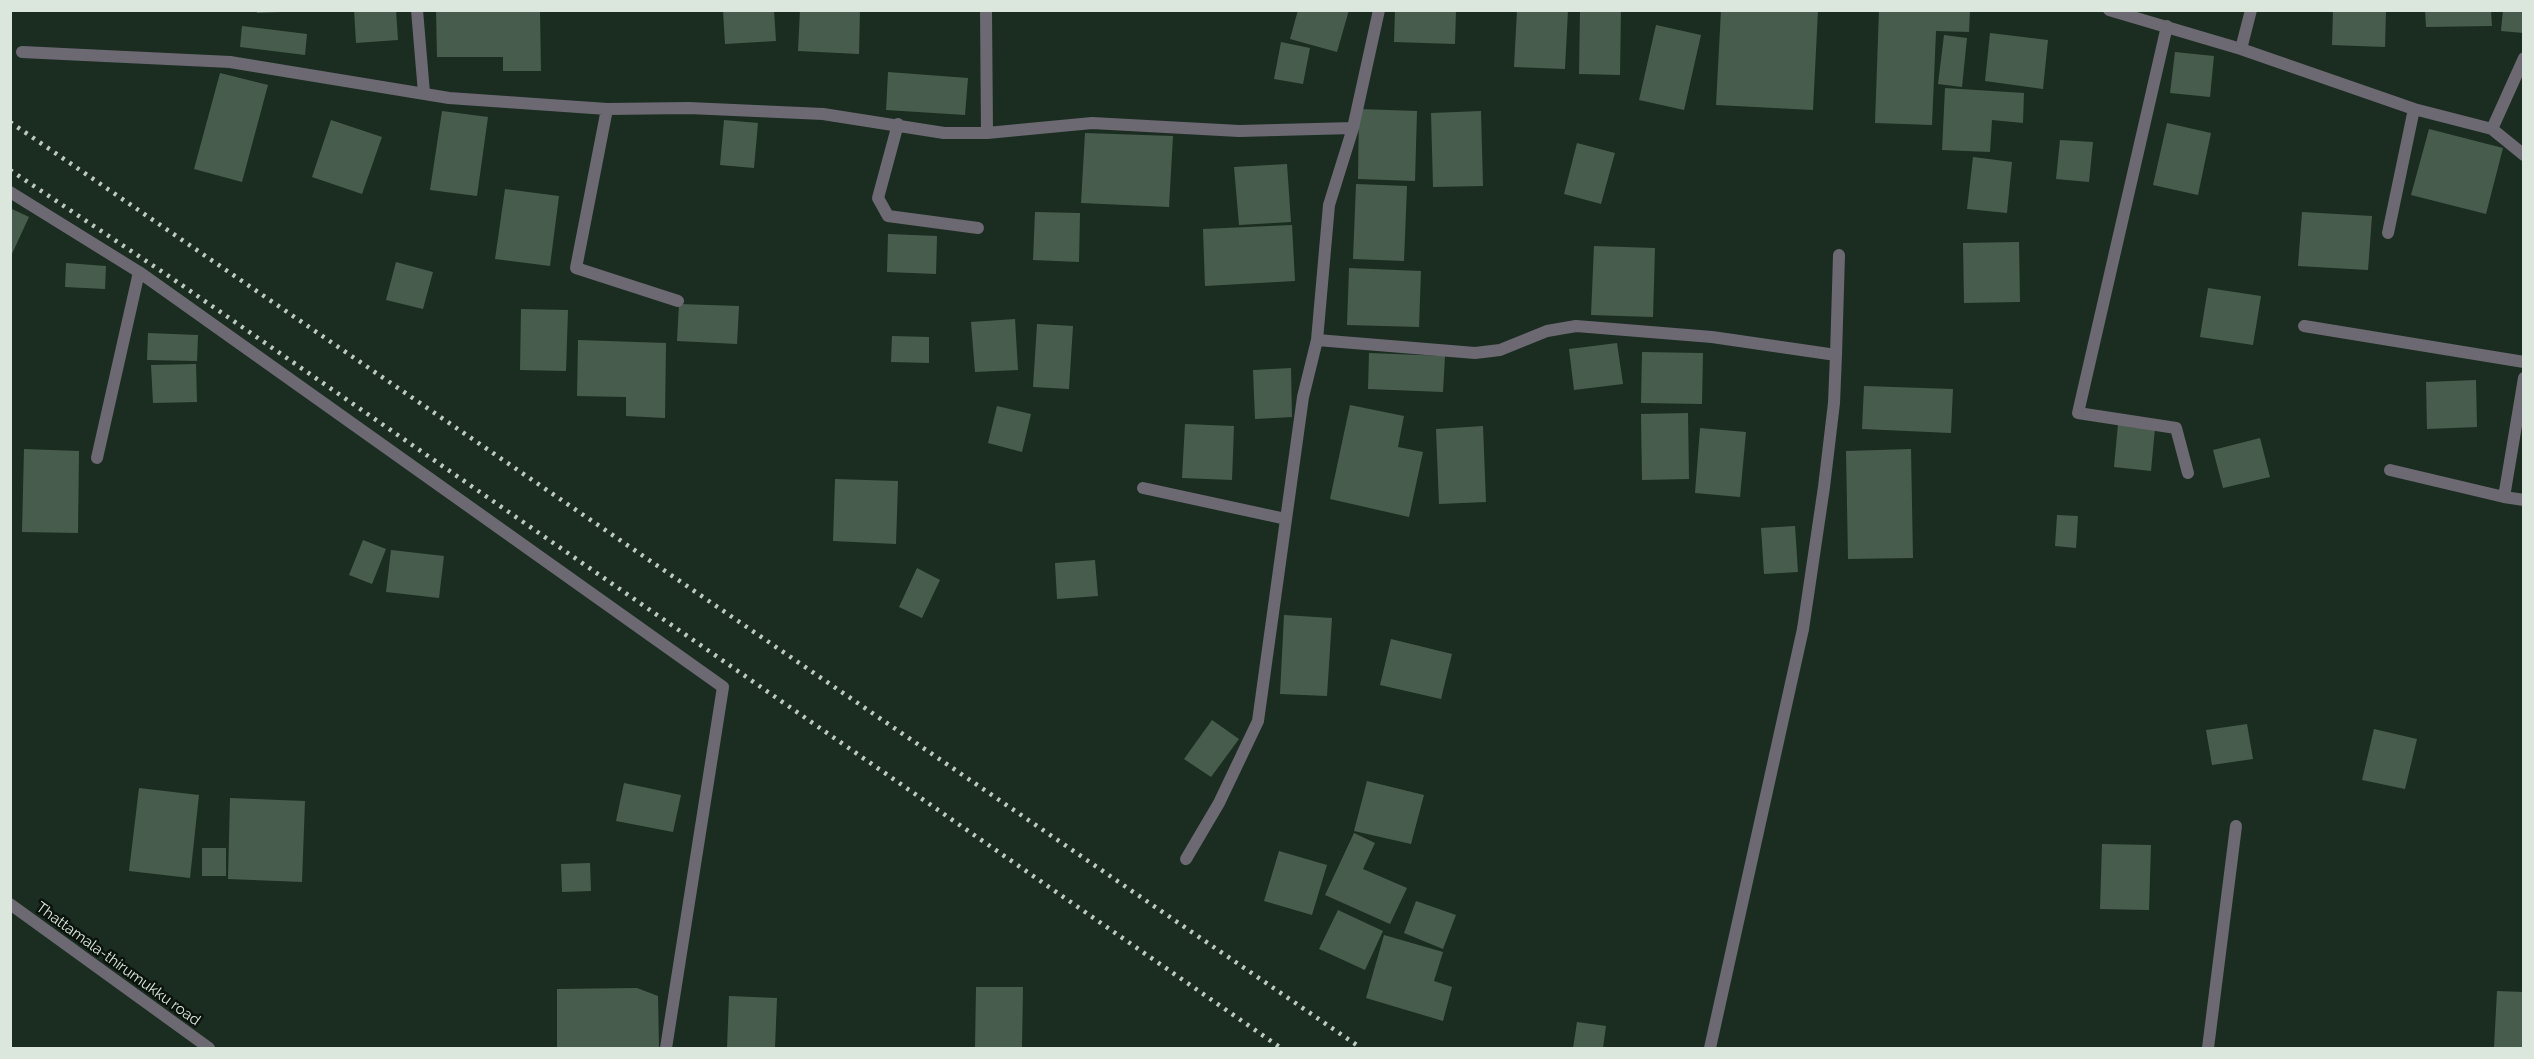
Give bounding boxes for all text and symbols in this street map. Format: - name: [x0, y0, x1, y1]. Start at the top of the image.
- street label: Thattamala-thirumukku road: [32, 898, 204, 1030]

